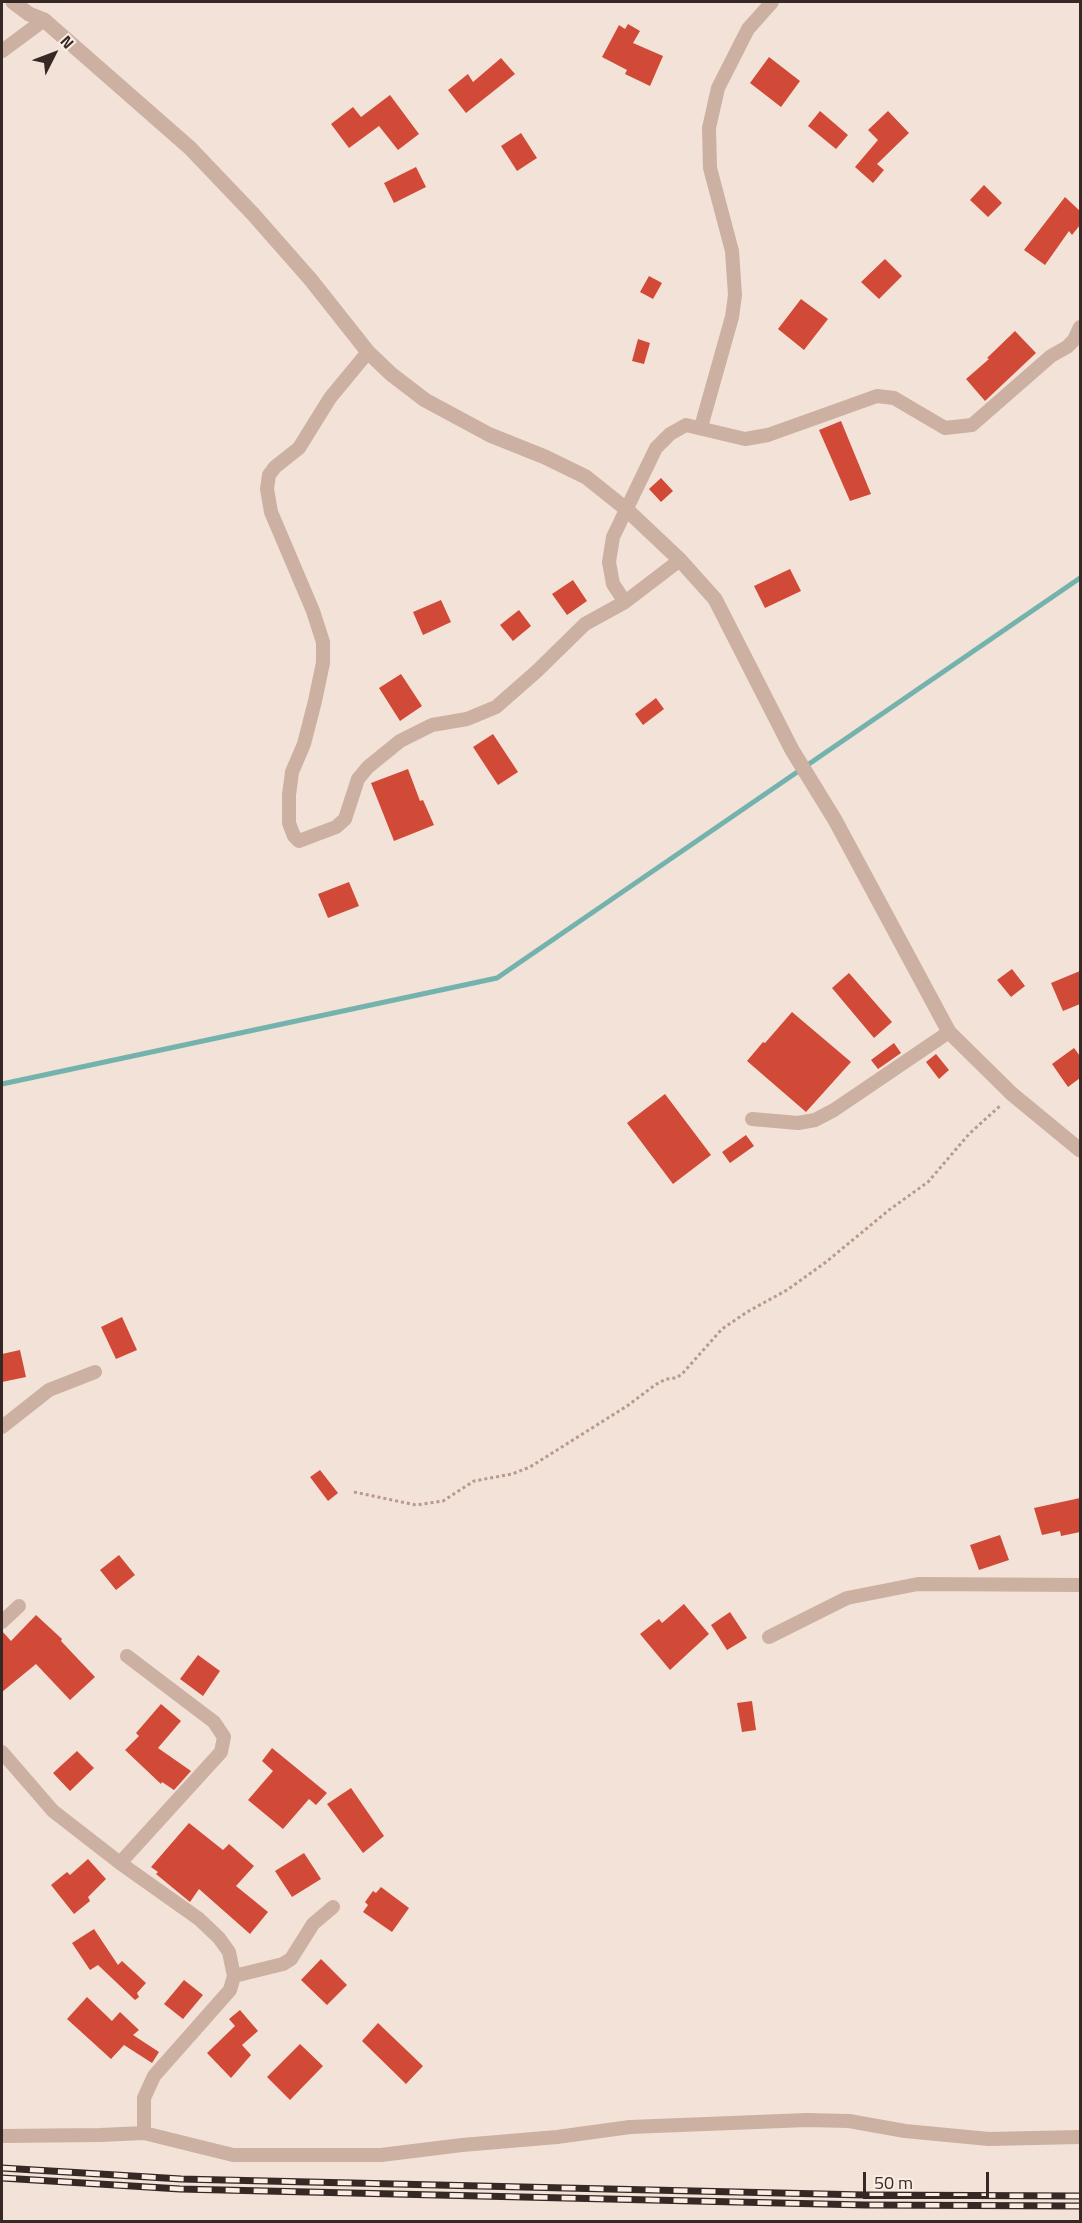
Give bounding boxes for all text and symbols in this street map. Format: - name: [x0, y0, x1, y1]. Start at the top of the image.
- north arrow: [24, 24, 84, 84]
- text: N: [55, 30, 80, 54]
- scale bar: [866, 2160, 992, 2198]
- text: 50 m: [874, 2169, 913, 2196]

